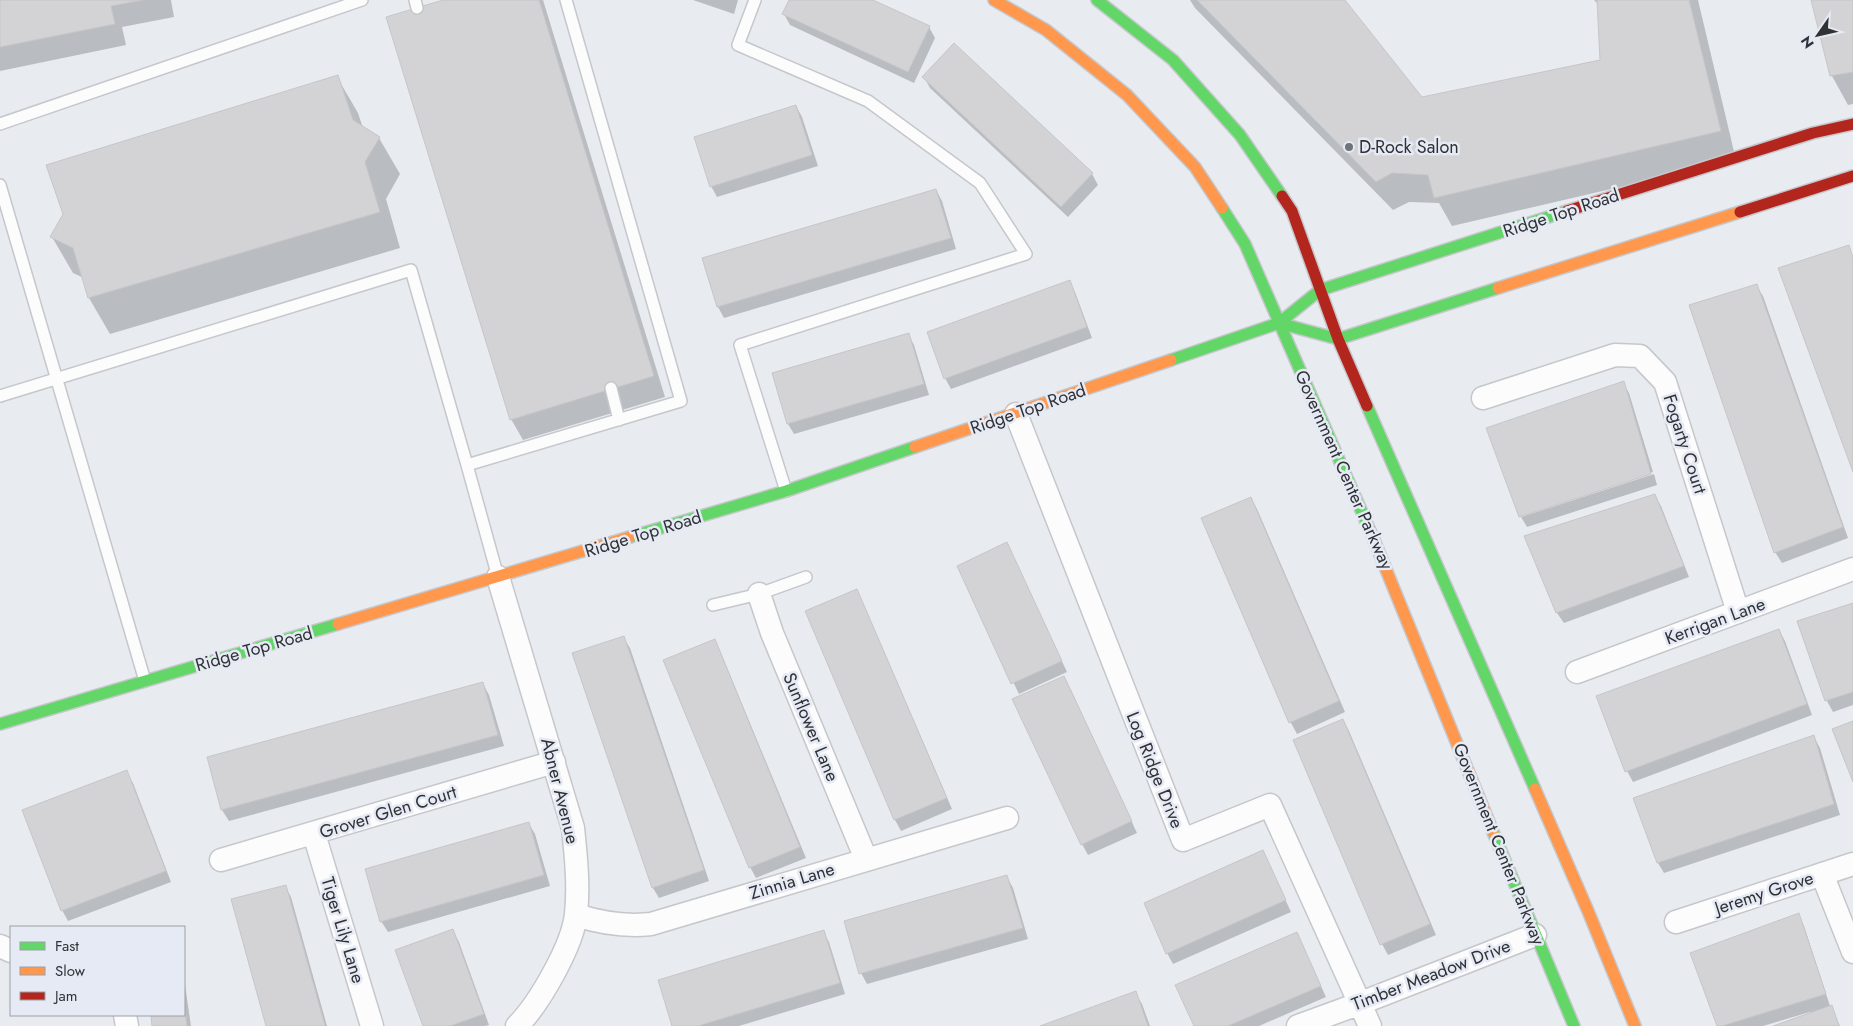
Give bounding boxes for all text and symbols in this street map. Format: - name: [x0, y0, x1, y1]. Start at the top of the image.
- north arrow: [1793, 10, 1843, 60]
- text: N: [1796, 32, 1819, 52]
- place label: D-Rock Salon: [1359, 134, 1459, 160]
- marker: D-Rock Salon: [1343, 141, 1355, 153]
- street label: Ridge Top Road: [1500, 182, 1622, 244]
- street label: Government Center Parkway: [1288, 366, 1400, 574]
- street label: Ridge Top Road: [967, 377, 1089, 441]
- street label: Fogarty Court: [1657, 391, 1714, 498]
- street label: Ridge Top Road: [581, 504, 705, 564]
- street label: Kerrigan Lane: [1661, 591, 1769, 651]
- street label: Ridge Top Road: [192, 620, 316, 678]
- street label: Sunflower Lane: [776, 669, 846, 785]
- street label: Log Ridge Drive: [1120, 708, 1190, 832]
- street label: Abner Avenue: [534, 735, 586, 847]
- street label: Government Center Parkway: [1447, 739, 1552, 949]
- street label: Grover Glen Court: [316, 779, 460, 845]
- street label: Zinnia Lane: [746, 856, 838, 906]
- street label: Jeremy Grove: [1709, 865, 1817, 922]
- street label: Tiger Lily Lane: [315, 874, 371, 986]
- legend: [10, 926, 185, 1016]
- street label: Timber Meadow Drive: [1348, 933, 1514, 1017]
- text: Fast: [55, 935, 79, 957]
- text: Slow: [55, 960, 86, 982]
- text: Jam: [53, 985, 78, 1007]

